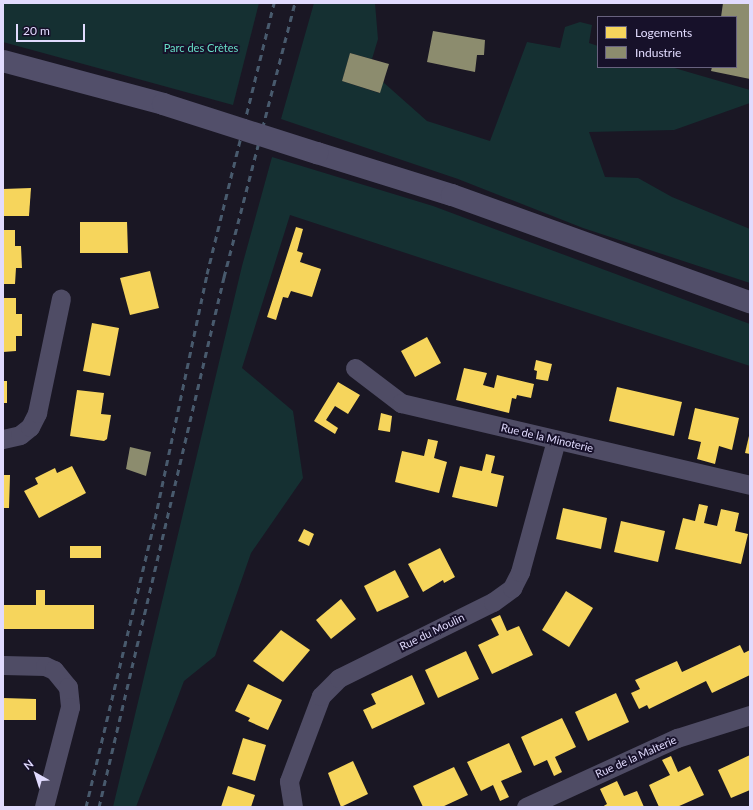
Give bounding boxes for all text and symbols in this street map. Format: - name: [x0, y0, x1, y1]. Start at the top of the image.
- scale bar: [18, 16, 87, 42]
- legend: [597, 16, 737, 68]
- text: 20 m: [23, 23, 50, 38]
- text: Logements: [635, 25, 692, 40]
- park label: Parc des Crètes: [164, 41, 238, 55]
- text: Industrie: [635, 45, 681, 60]
- street label: Rue de la Minoterie: [500, 421, 594, 455]
- street label: Rue du Moulin: [398, 611, 466, 653]
- street label: Rue de la Malterie: [593, 733, 679, 781]
- north arrow: [16, 754, 56, 794]
- text: N: [21, 757, 36, 772]

